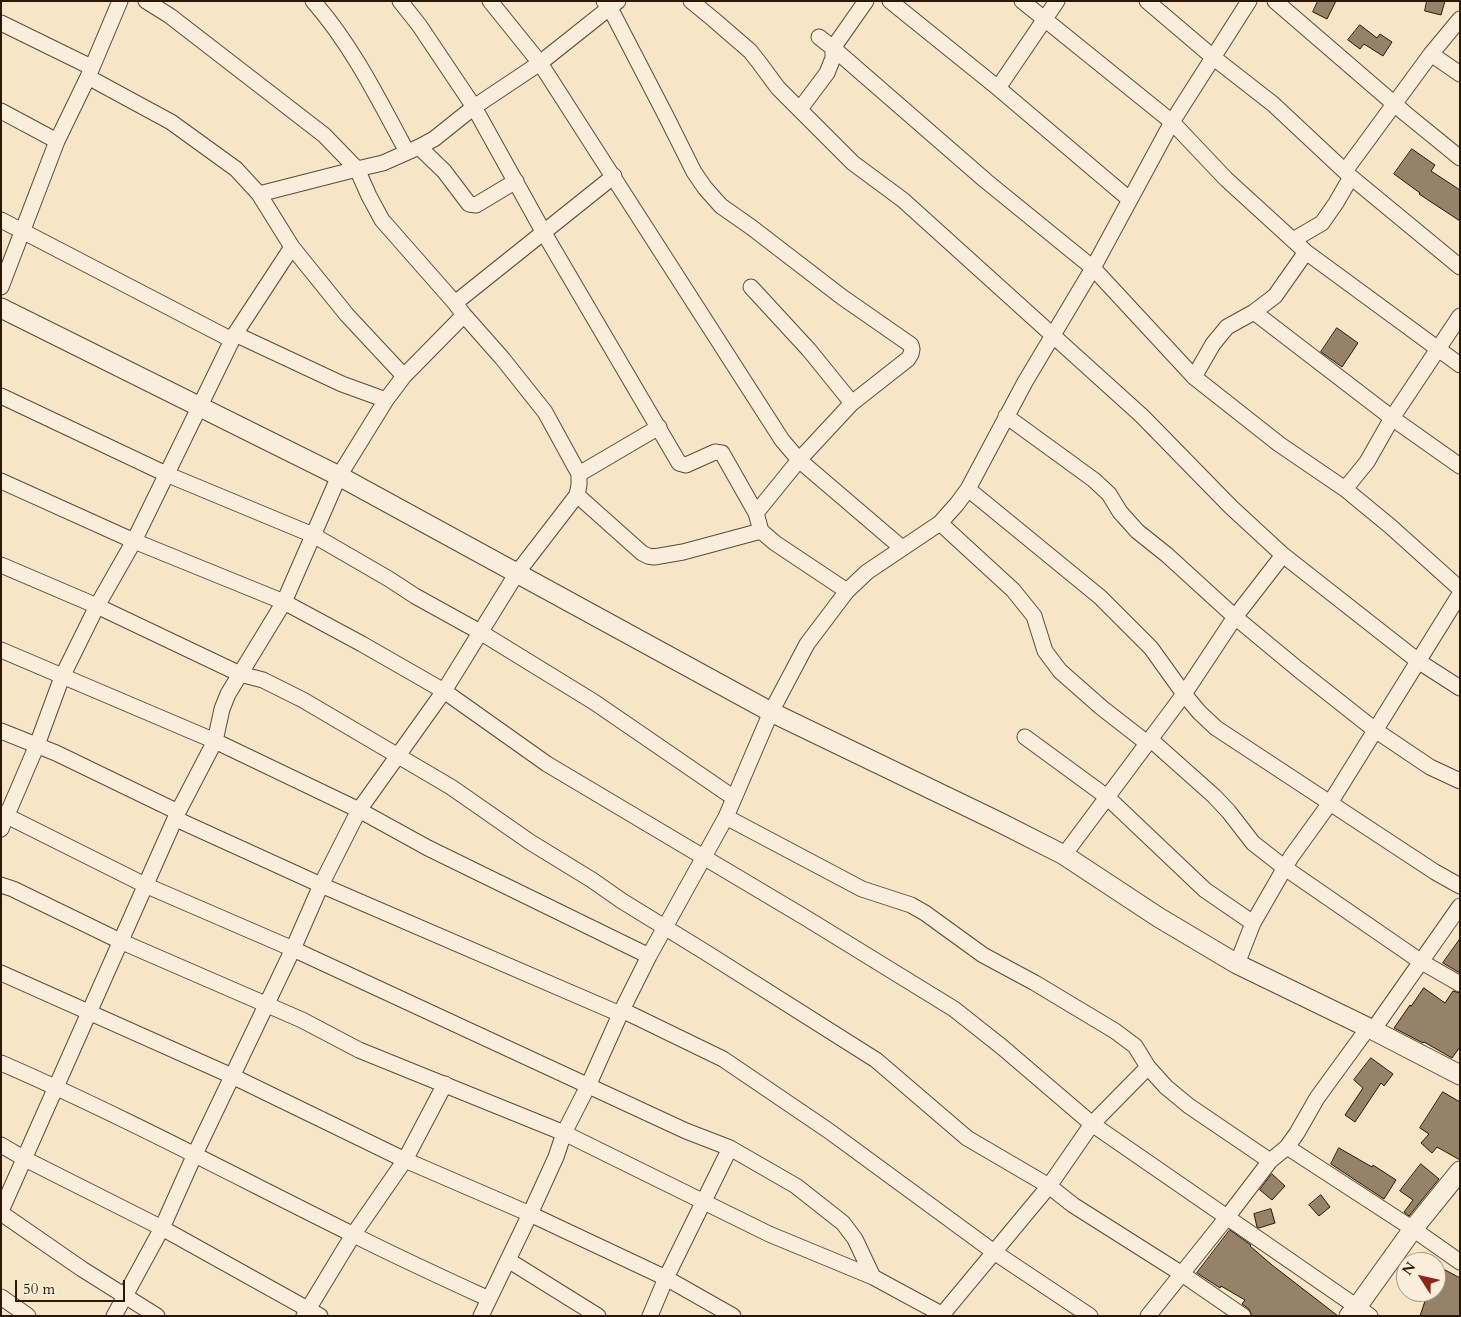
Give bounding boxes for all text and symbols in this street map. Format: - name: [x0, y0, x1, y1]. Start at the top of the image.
- north arrow: [1396, 1252, 1446, 1302]
- text: N: [1398, 1258, 1420, 1279]
- scale bar: [18, 1270, 128, 1302]
- text: 50 m: [23, 1279, 55, 1299]

